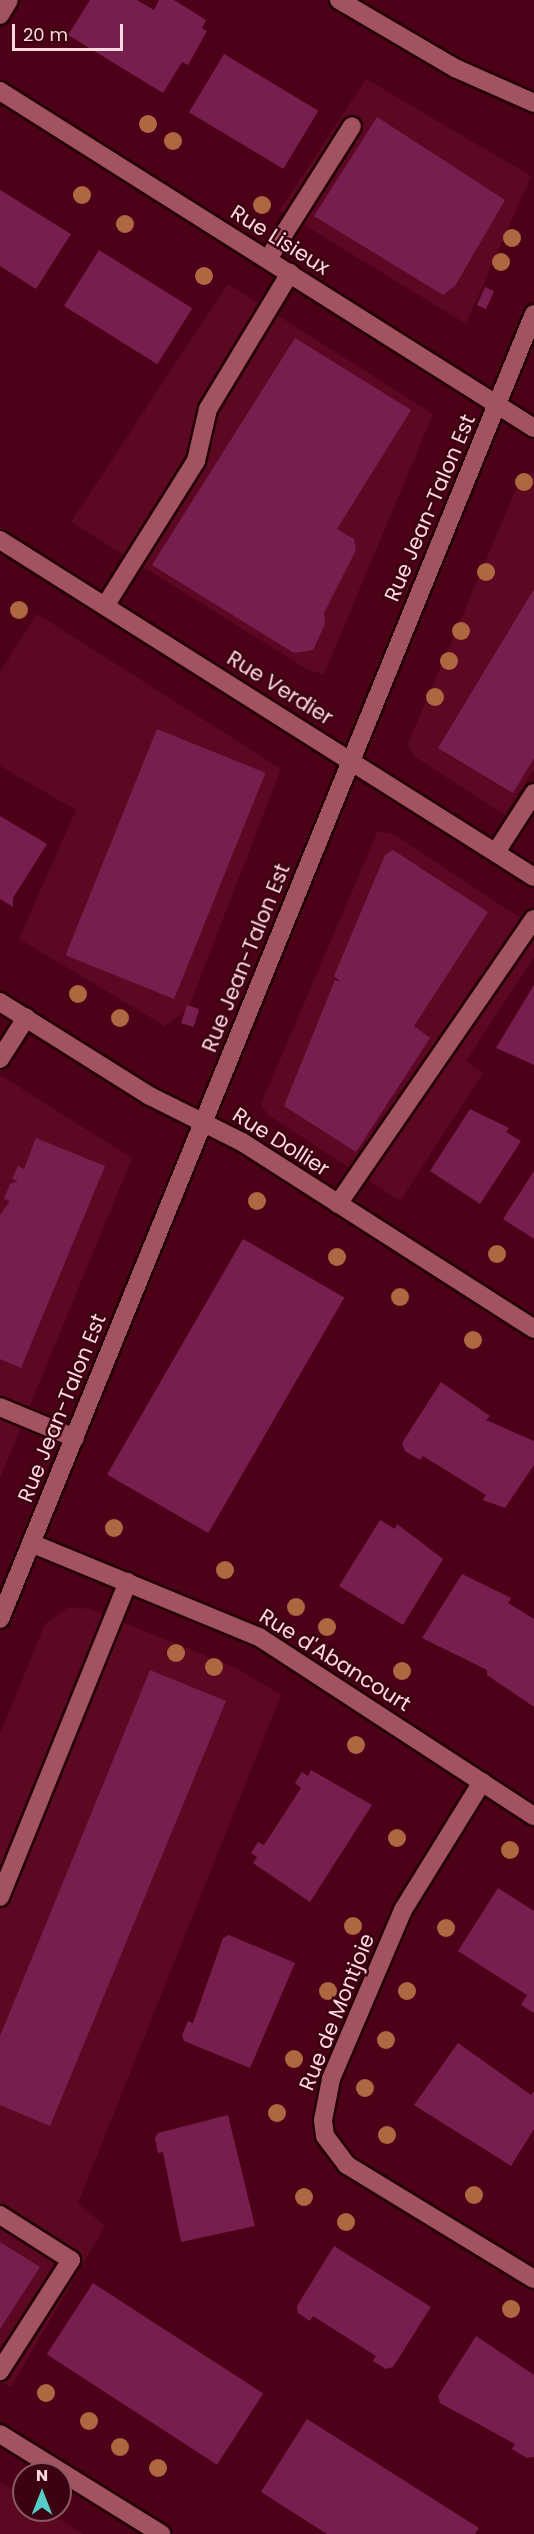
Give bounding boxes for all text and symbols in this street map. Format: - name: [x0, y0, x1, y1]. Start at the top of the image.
- scale bar: [15, 12, 126, 50]
- text: 20 m: [23, 22, 68, 47]
- street label: Rue Lisieux: [226, 200, 334, 280]
- street label: Rue Jean-Talon Est: [379, 411, 481, 605]
- street label: Rue Verdier: [222, 645, 338, 731]
- street label: Rue Jean-Talon Est: [197, 860, 295, 1056]
- street label: Rue Dollier: [228, 1102, 334, 1182]
- street label: Rue Jean-Talon Est: [13, 1310, 111, 1506]
- street label: Rue d'Abancourt: [255, 1603, 415, 1717]
- street label: Rue de Montjoie: [294, 1930, 380, 2094]
- north arrow: [12, 2462, 72, 2522]
- text: N: [36, 2464, 48, 2487]

